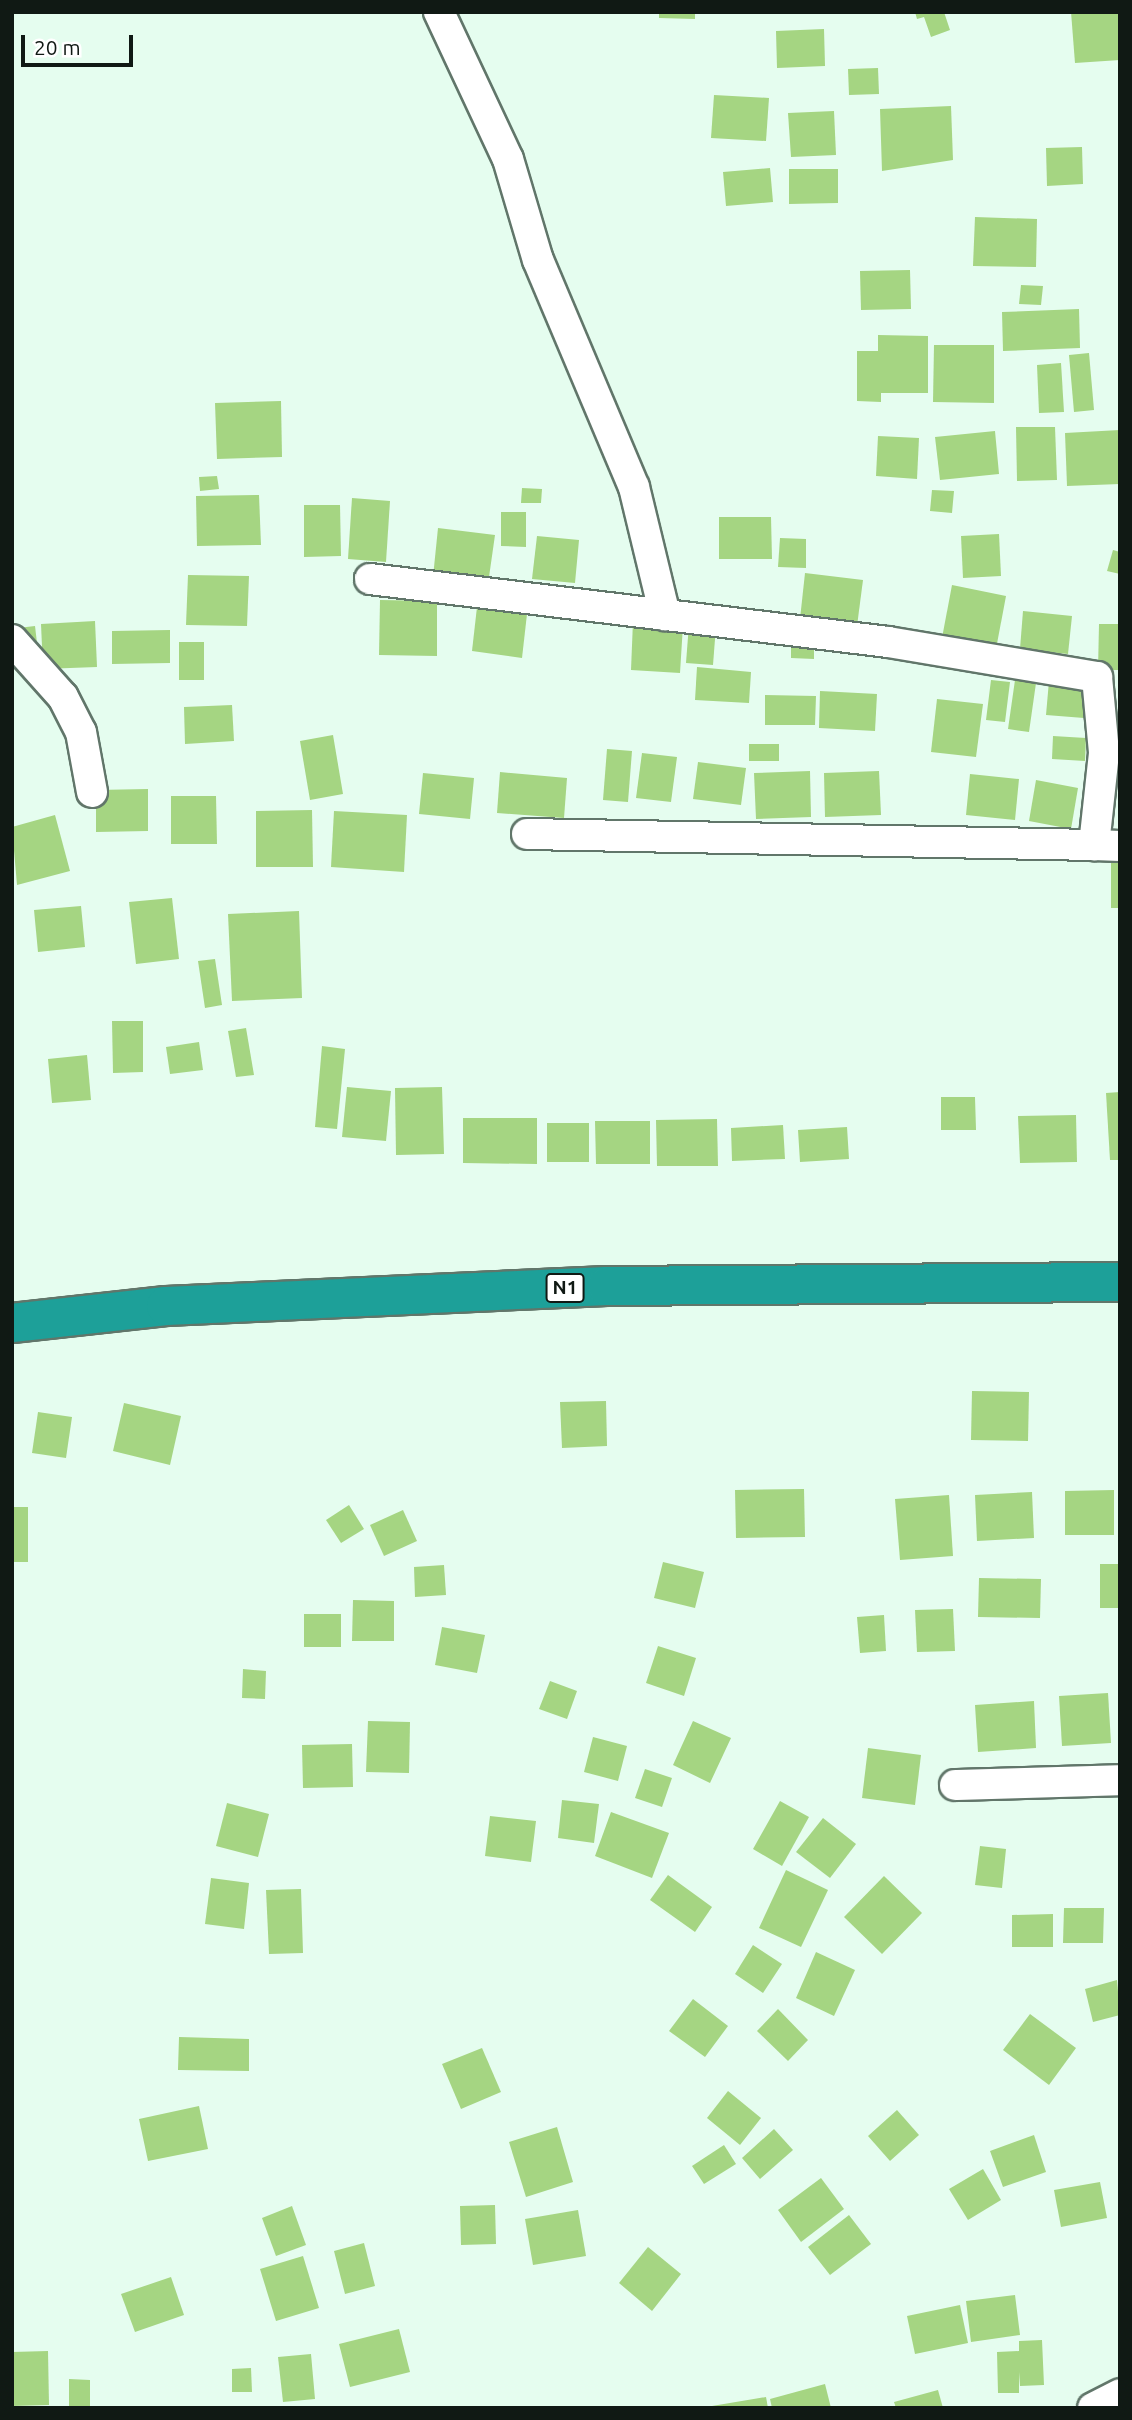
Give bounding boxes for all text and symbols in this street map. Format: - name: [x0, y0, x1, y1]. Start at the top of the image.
- scale bar: [24, 21, 136, 65]
- text: 20 m: [34, 35, 81, 59]
- road number: N1: [544, 1272, 586, 1304]

